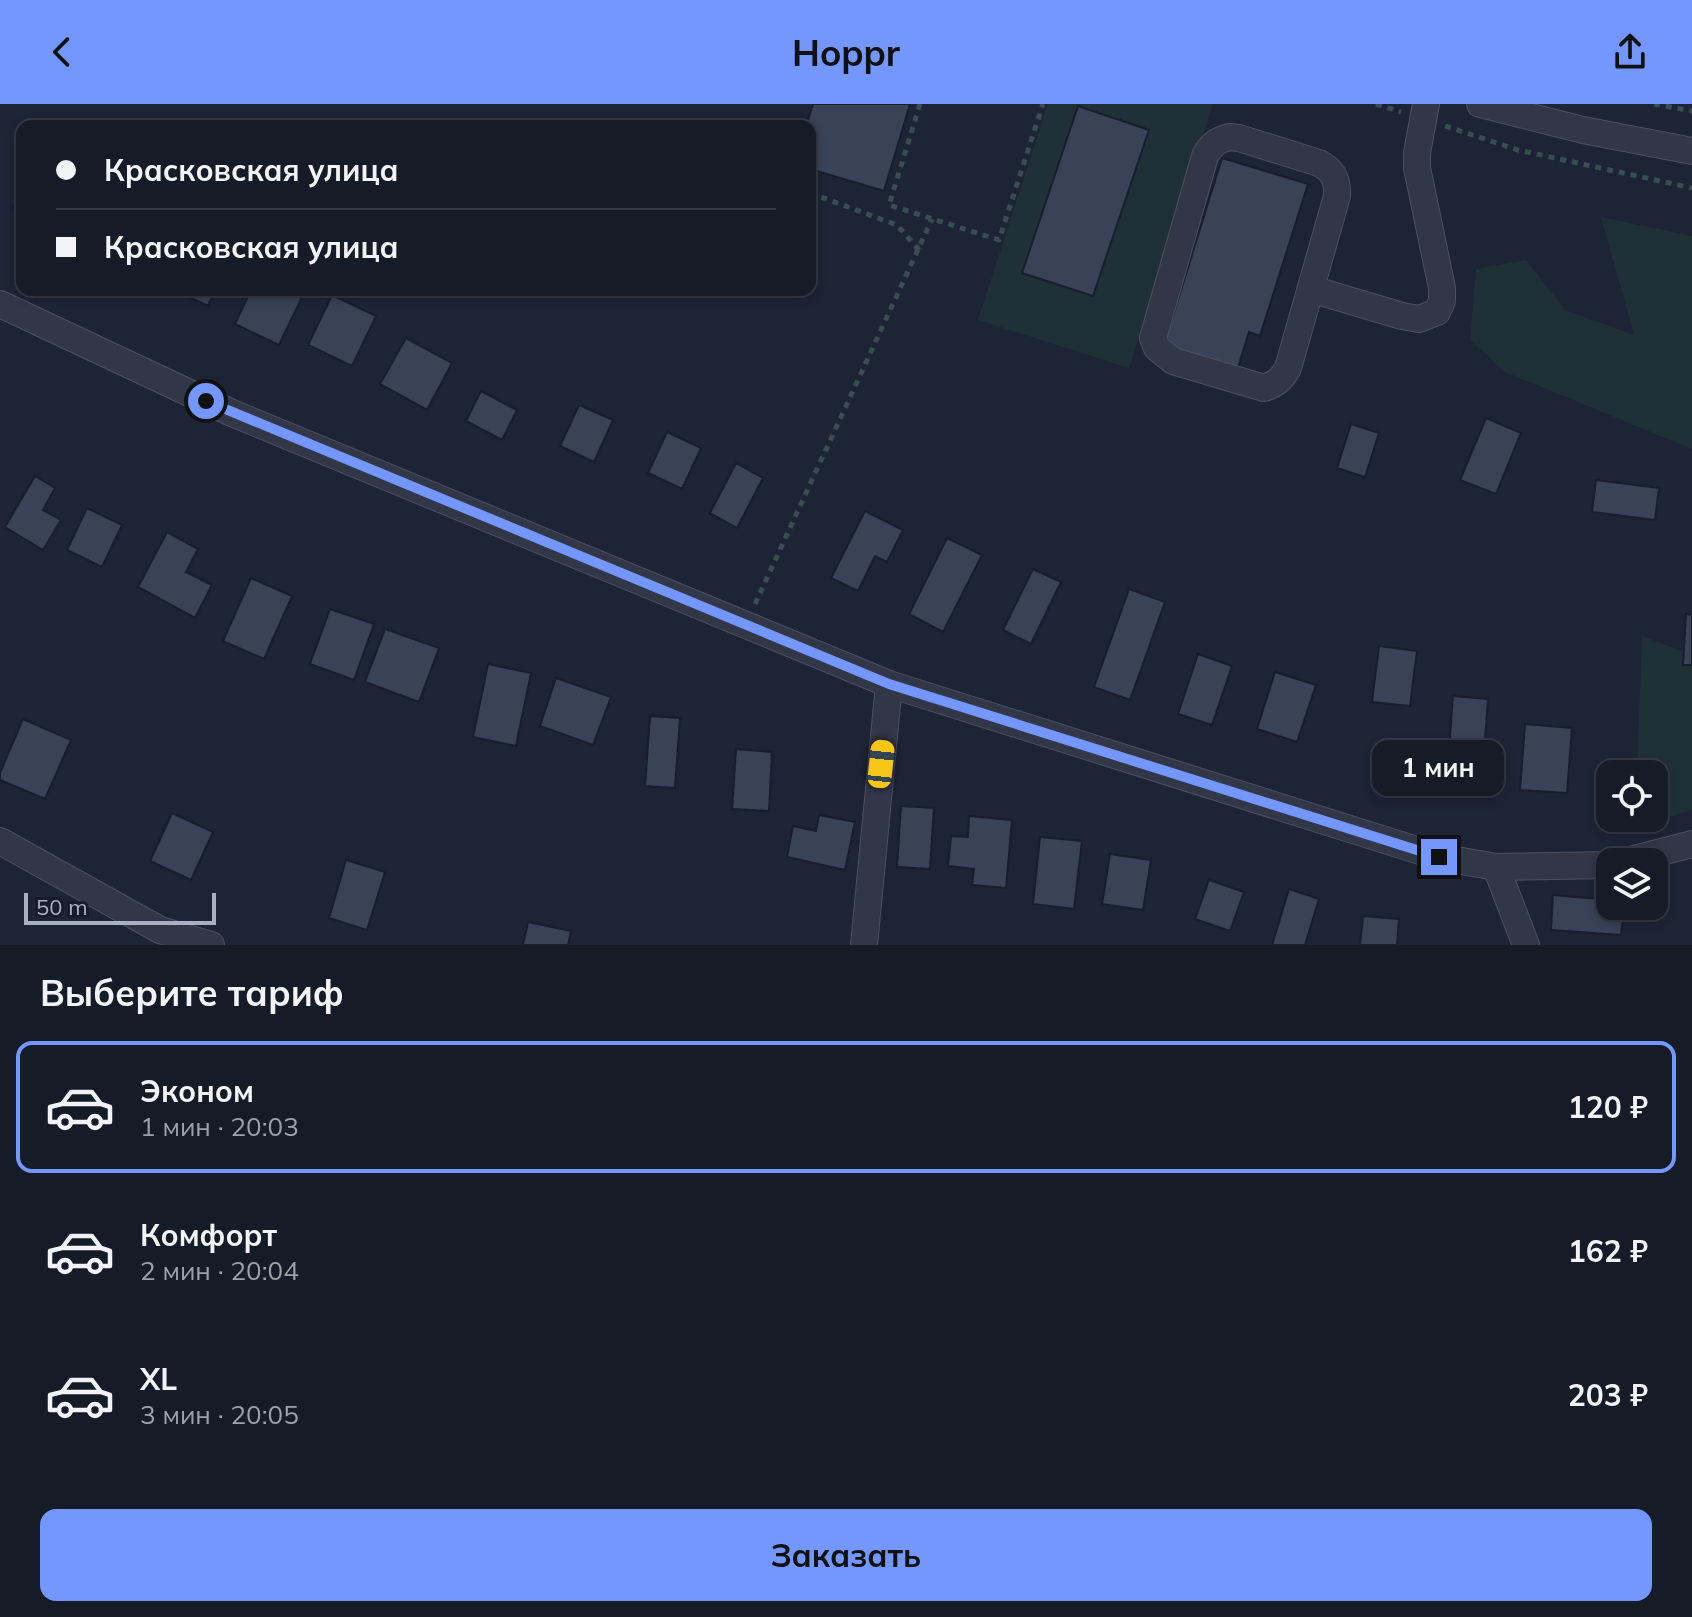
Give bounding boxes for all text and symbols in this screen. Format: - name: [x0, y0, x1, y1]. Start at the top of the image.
- icon: back: [40, 30, 84, 74]
- text: Hoppr: [792, 30, 900, 75]
- icon: share: [1608, 30, 1652, 74]
- text: Красковская улица: [104, 151, 399, 189]
- text: Красковская улица: [104, 228, 399, 266]
- route start: [188, 383, 224, 419]
- car: [867, 739, 895, 789]
- callout: 1 мин: [1373, 741, 1505, 797]
- text: 1 мин: [1402, 751, 1474, 784]
- map controls: [1596, 760, 1668, 920]
- button: locate: [1596, 760, 1668, 832]
- route end: [1421, 839, 1457, 875]
- button: layers: [1596, 848, 1668, 920]
- scale bar: [24, 889, 216, 925]
- text: 50 m: [36, 893, 87, 921]
- text: Выберите тариф: [40, 970, 344, 1015]
- icon: car: [44, 1071, 116, 1143]
- text: Эконом: [140, 1072, 254, 1110]
- text: 120 ₽: [1568, 1088, 1648, 1126]
- text: 1 мин · 20:03: [140, 1110, 299, 1143]
- icon: car: [44, 1215, 116, 1287]
- text: Комфорт: [140, 1216, 277, 1254]
- text: 162 ₽: [1568, 1232, 1648, 1270]
- text: 2 мин · 20:04: [140, 1254, 299, 1287]
- icon: car: [44, 1359, 116, 1431]
- text: XL: [140, 1360, 177, 1398]
- text: 203 ₽: [1568, 1376, 1648, 1414]
- text: 3 мин · 20:05: [140, 1398, 299, 1431]
- button: Заказать: [40, 1509, 1652, 1601]

